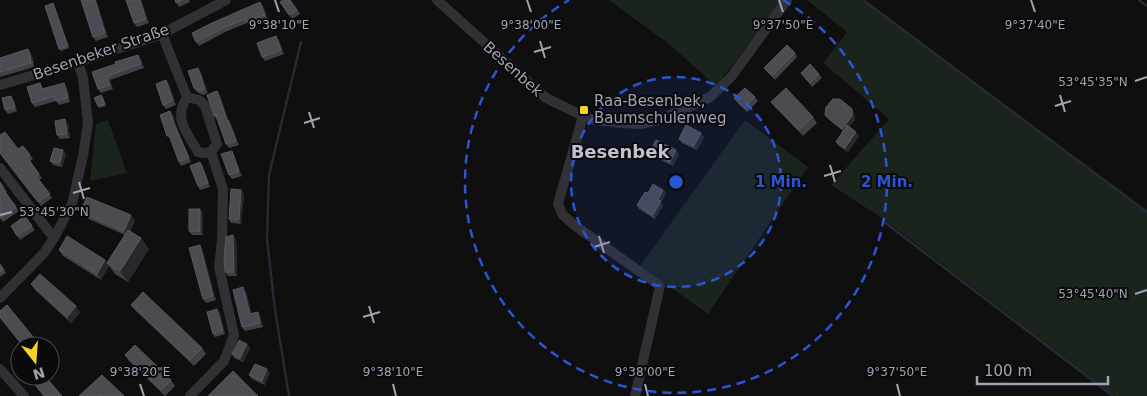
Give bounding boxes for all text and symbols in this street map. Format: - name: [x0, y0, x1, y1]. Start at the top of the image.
- text: 9°38'10"E: [249, 18, 309, 32]
- text: 9°38'00"E: [501, 18, 561, 32]
- text: 9°37'50"E: [753, 18, 813, 32]
- text: 9°37'40"E: [1005, 18, 1065, 32]
- street label: Besenbeker Straße: [31, 20, 171, 84]
- street label: Besenbek: [480, 38, 547, 100]
- text: 53°45'35"N: [1058, 75, 1128, 89]
- place label: Raa-Besenbek, Baumschulenweg: [594, 92, 727, 127]
- marker: Raa-Besenbek, Baumschulenweg: [578, 104, 590, 116]
- district label: Besenbek: [571, 141, 670, 162]
- centre of rings: [667, 173, 685, 191]
- text: 1 Min.: [755, 173, 807, 191]
- text: 2 Min.: [861, 173, 913, 191]
- text: 53°45'30"N: [19, 205, 89, 219]
- text: 53°45'40"N: [1058, 287, 1128, 301]
- north arrow: [10, 336, 60, 386]
- scale bar: [977, 354, 1108, 386]
- text: 100 m: [984, 362, 1032, 380]
- text: N: [31, 364, 47, 383]
- text: 9°38'20"E: [110, 365, 170, 379]
- text: 9°38'10"E: [363, 365, 423, 379]
- text: 9°38'00"E: [615, 365, 675, 379]
- text: 9°37'50"E: [867, 365, 927, 379]

